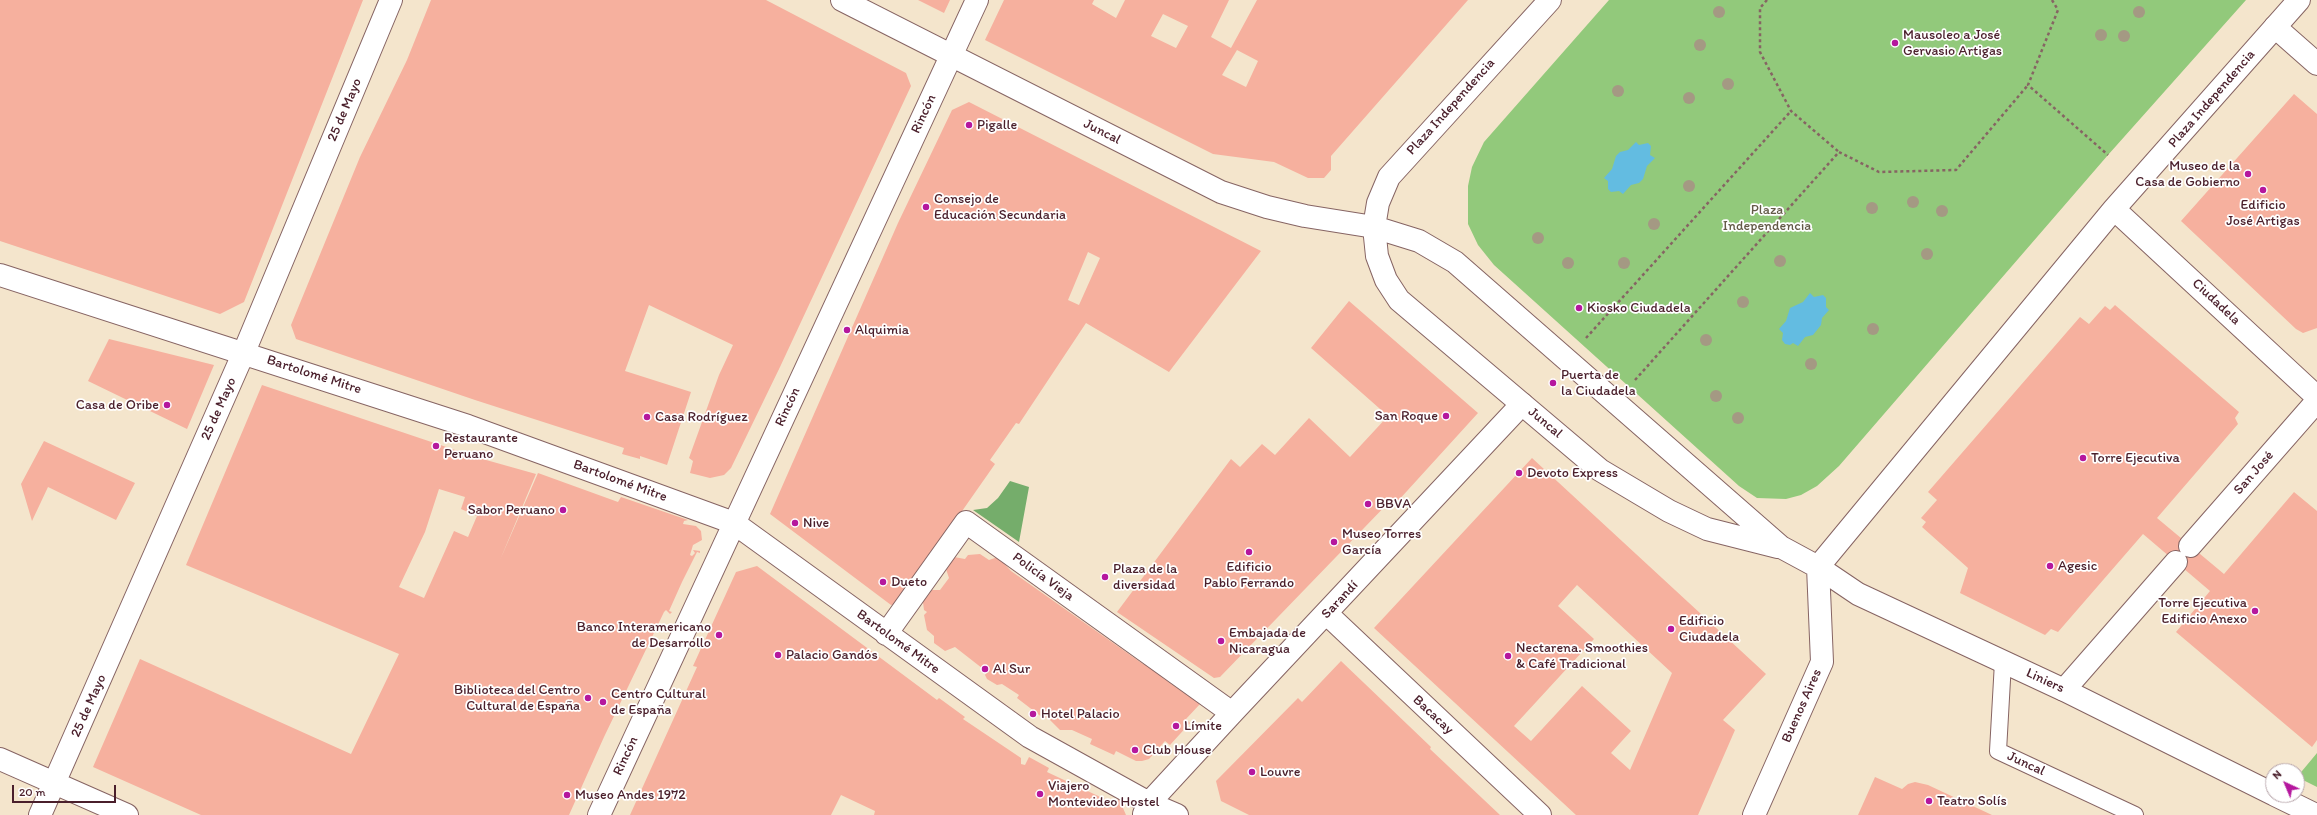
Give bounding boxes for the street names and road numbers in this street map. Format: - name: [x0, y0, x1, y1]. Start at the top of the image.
- street label: Plaza Independencia: [2165, 47, 2259, 151]
- street label: Plaza Independencia: [1403, 55, 1499, 159]
- street label: 25 de Mayo: [324, 76, 366, 144]
- street label: Rincón: [908, 92, 940, 136]
- street label: Juncal: [1081, 116, 1123, 148]
- street label: Ciudadela: [2188, 275, 2244, 329]
- street label: Bartolomé Mitre: [264, 352, 364, 398]
- street label: 25 de Mayo: [198, 375, 240, 443]
- street label: Rincón: [772, 385, 804, 429]
- street label: Juncal: [1524, 404, 1566, 442]
- street label: San José: [2230, 448, 2278, 498]
- street label: Bartolomé Mitre: [571, 456, 669, 506]
- street label: Policía Vieja: [1009, 549, 1077, 605]
- street label: Sarandí: [1318, 577, 1362, 623]
- street label: Bartolomé Mitre: [853, 606, 943, 678]
- street label: Liniers: [2023, 665, 2067, 697]
- street label: Buenos Aires: [1778, 667, 1826, 745]
- street label: 25 de Mayo: [68, 672, 110, 740]
- street label: Bacacay: [1409, 692, 1457, 738]
- street label: Rincón: [610, 734, 642, 778]
- street label: Juncal: [2005, 748, 2047, 780]

